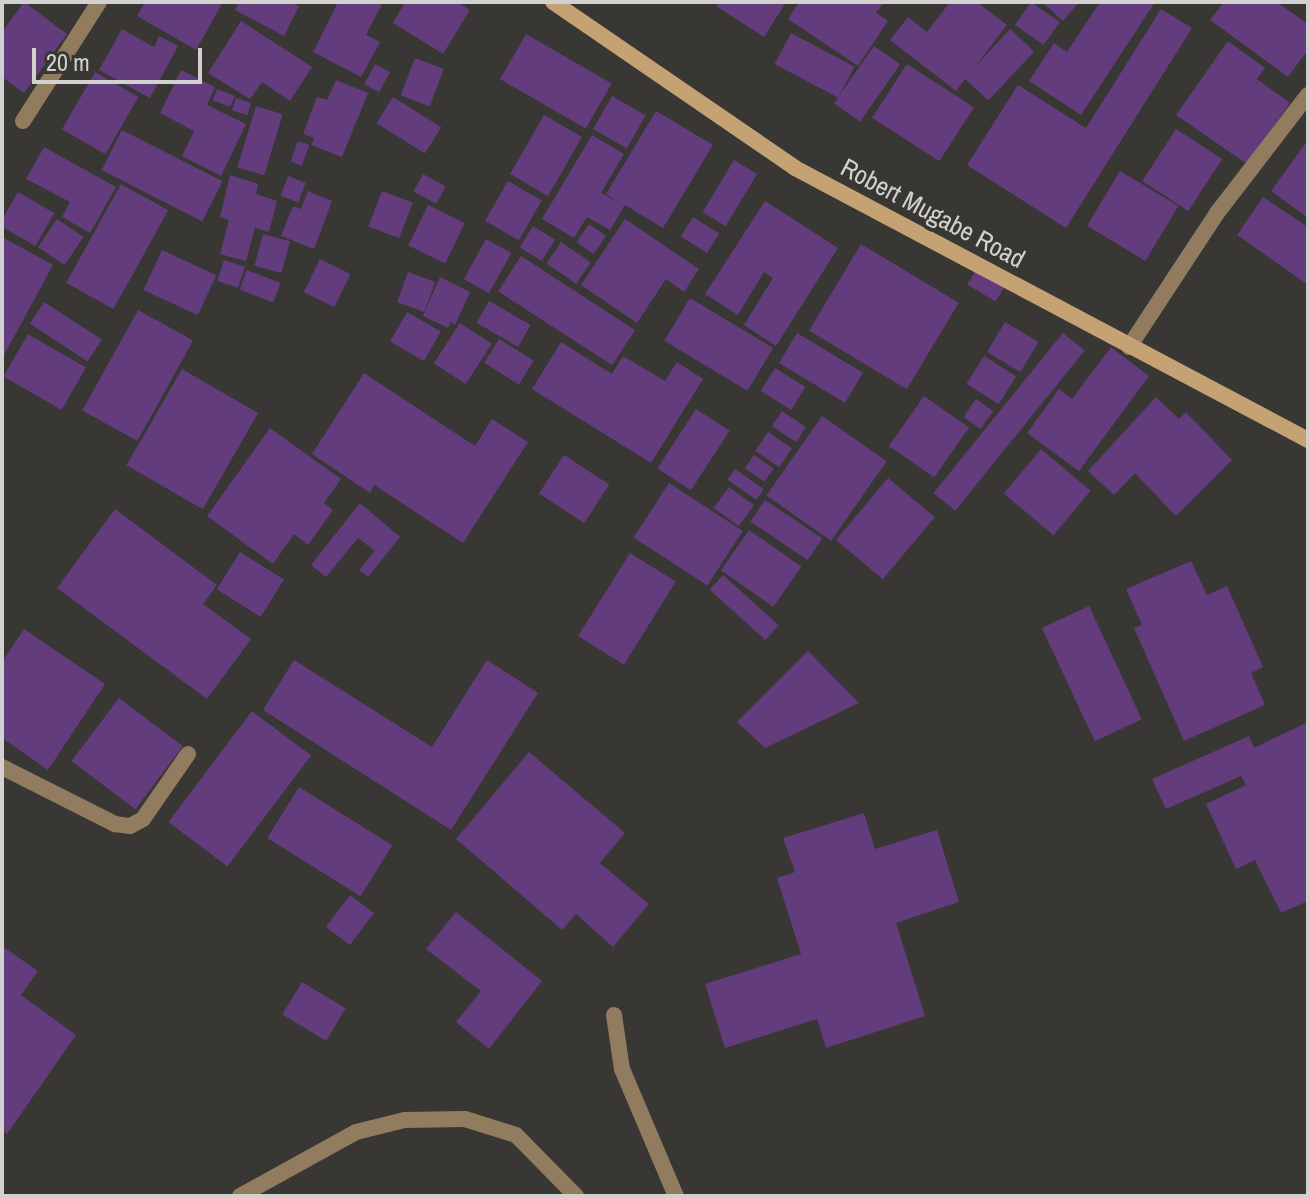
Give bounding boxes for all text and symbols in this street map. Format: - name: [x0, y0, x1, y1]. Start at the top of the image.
- scale bar: [36, 32, 206, 82]
- text: 20 m: [46, 46, 90, 78]
- street label: Robert Mugabe Road: [836, 151, 1030, 275]

